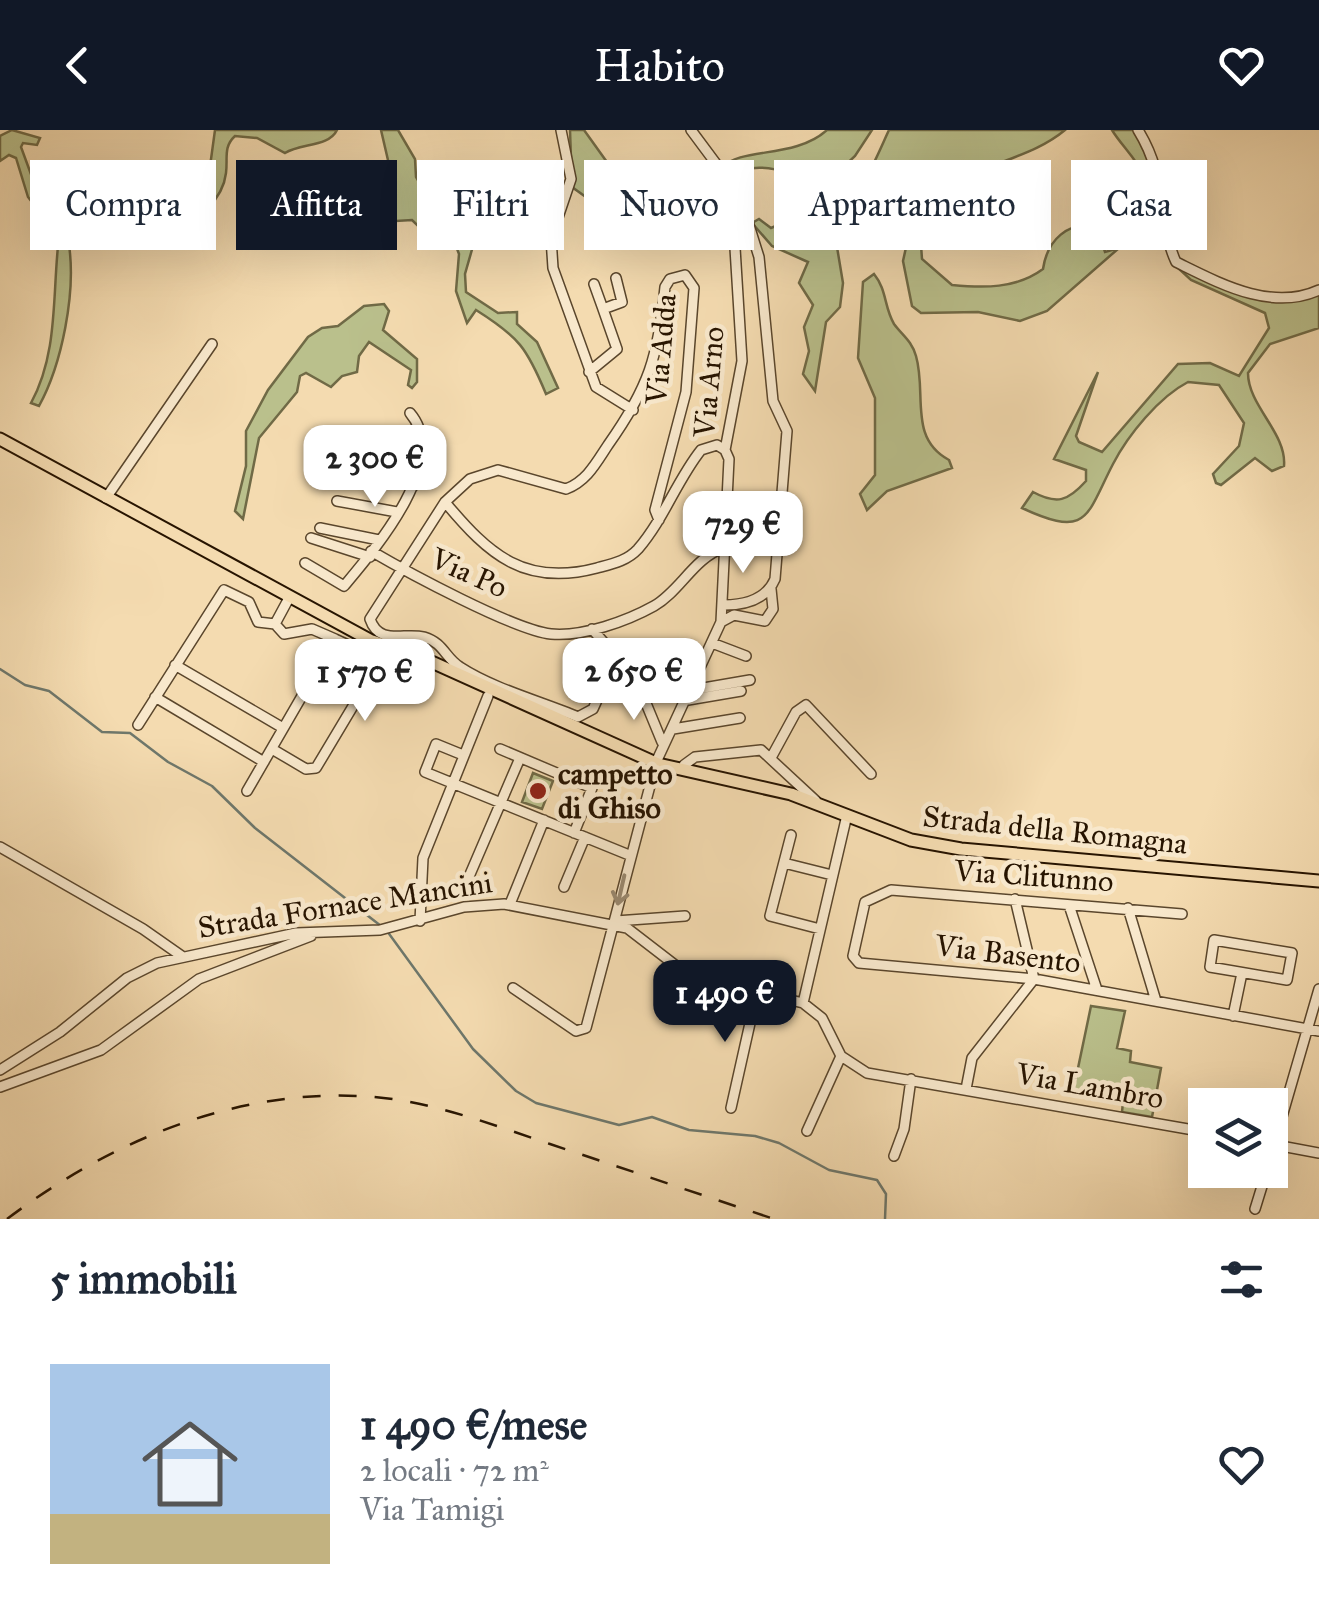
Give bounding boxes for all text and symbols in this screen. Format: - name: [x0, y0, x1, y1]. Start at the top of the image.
- icon: back: [50, 38, 105, 93]
- text: Habito: [594, 38, 725, 93]
- icon: heart: [1214, 38, 1269, 93]
- chip: Compra: [30, 160, 216, 250]
- chip: Affitta: [236, 160, 397, 250]
- chip: Filtri: [417, 160, 564, 250]
- chip: Nuovo: [584, 160, 754, 250]
- chip: Appartamento: [774, 160, 1051, 250]
- chip: Casa: [1071, 160, 1207, 250]
- street label: Via Adda: [638, 292, 684, 407]
- street label: Via Arno: [686, 325, 732, 440]
- pin: 2 300 €: [283, 425, 467, 510]
- text: 2 300 €: [325, 438, 425, 477]
- pin: 729 €: [673, 491, 813, 576]
- text: 729 €: [705, 504, 781, 543]
- street label: Via Po: [424, 540, 513, 606]
- pin: 2 650 €: [542, 638, 726, 723]
- pin: 1 570 €: [273, 639, 457, 724]
- text: 2 650 €: [585, 651, 683, 690]
- text: 1 570 €: [317, 652, 413, 691]
- place label: campetto di Ghiso: [558, 756, 673, 826]
- marker: campetto di Ghiso: [527, 780, 549, 802]
- street label: Strada della Romagna: [921, 798, 1189, 862]
- street label: Via Clitunno: [952, 852, 1115, 900]
- street label: Strada Fornace Mancini: [195, 864, 495, 946]
- one-way arrow: [611, 873, 629, 905]
- street label: Via Basento: [932, 927, 1083, 981]
- pin: 1 490 €: [633, 960, 817, 1045]
- text: 1 490 €: [675, 973, 775, 1012]
- street label: Via Lambro: [1013, 1055, 1167, 1117]
- map controls: [1188, 1088, 1288, 1188]
- button: layers: [1188, 1088, 1288, 1188]
- icon: filters: [1214, 1252, 1269, 1307]
- text: 5 immobili: [50, 1253, 237, 1305]
- text: 1 490 €/mese: [360, 1399, 587, 1451]
- icon: home: [130, 1404, 250, 1524]
- icon: heart: [1214, 1437, 1269, 1492]
- text: 2 locali · 72 m²: [360, 1451, 549, 1490]
- text: Via Tamigi: [360, 1490, 504, 1529]

